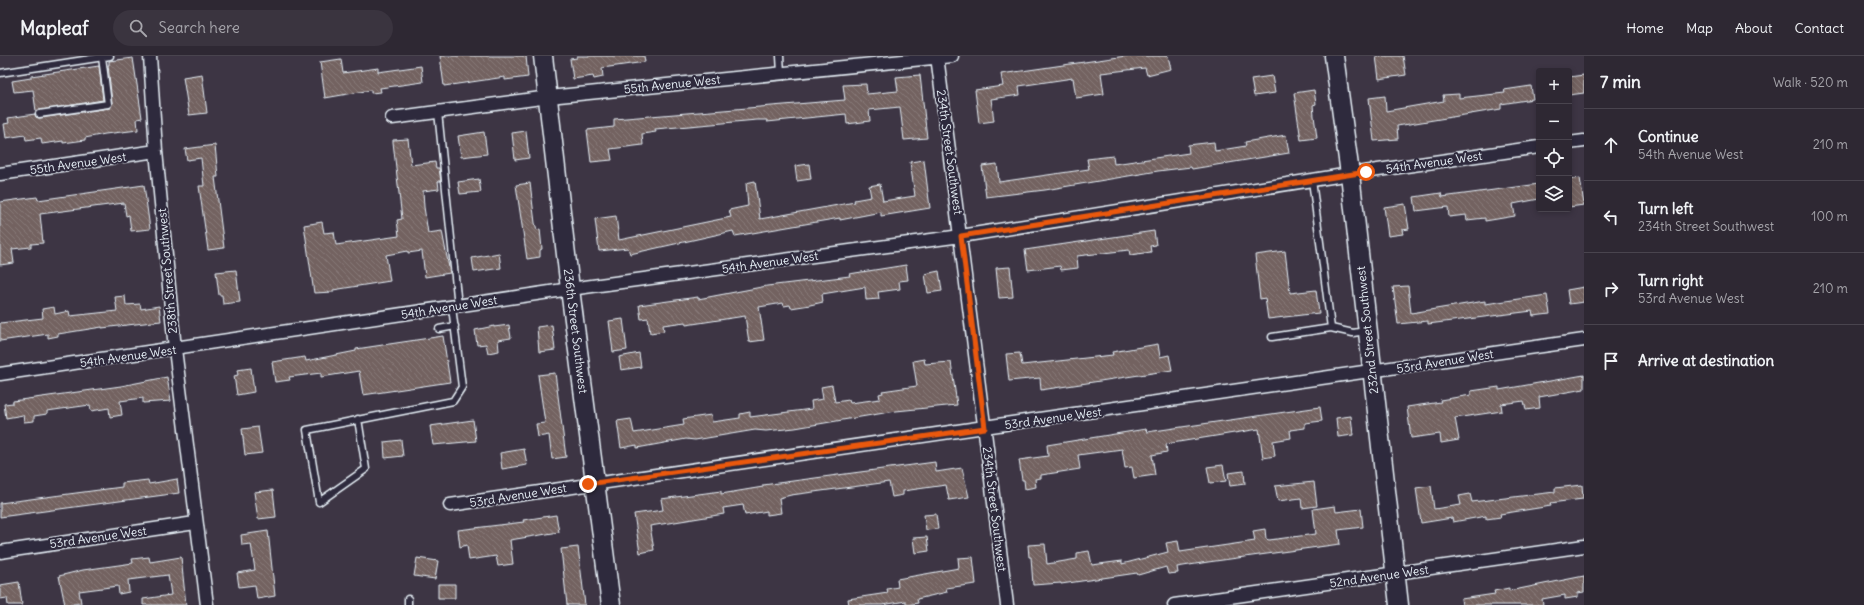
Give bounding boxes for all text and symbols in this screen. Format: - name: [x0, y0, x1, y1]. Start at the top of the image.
- search box: [113, 10, 393, 46]
- text: Mapleaf: [20, 16, 89, 40]
- icon: search: [127, 17, 149, 39]
- text: Search here: [159, 18, 240, 37]
- text: Home: [1626, 19, 1664, 37]
- text: Map: [1686, 19, 1713, 37]
- text: About: [1735, 19, 1773, 37]
- text: Contact: [1795, 19, 1844, 37]
- map controls: [1536, 68, 1572, 212]
- button: +: [1536, 68, 1572, 104]
- street label: 55th Avenue West: [623, 71, 721, 97]
- text: 7 min: [1600, 71, 1641, 93]
- text: Walk · 520 m: [1773, 74, 1848, 91]
- street label: 234th Street Southwest: [934, 89, 966, 215]
- button: −: [1536, 104, 1572, 140]
- text: Continue: [1638, 127, 1699, 146]
- icon: ahead: [1600, 134, 1622, 156]
- text: 210 m: [1813, 136, 1848, 153]
- button: locate: [1536, 140, 1572, 176]
- text: 54th Avenue West: [1638, 146, 1743, 163]
- street label: 54th Avenue West: [1385, 148, 1483, 176]
- street label: 55th Avenue West: [29, 149, 127, 177]
- route start: [1357, 163, 1375, 181]
- button: layers: [1536, 176, 1572, 212]
- text: Turn left: [1638, 199, 1693, 218]
- icon: left: [1600, 206, 1622, 228]
- street label: 238th Street Southwest: [154, 208, 180, 334]
- text: 100 m: [1811, 208, 1848, 225]
- text: 234th Street Southwest: [1638, 218, 1774, 235]
- street label: 54th Avenue West: [721, 248, 819, 276]
- street label: 232nd Street Southwest: [1353, 265, 1381, 395]
- street label: 236th Street Southwest: [561, 268, 591, 394]
- text: Turn right: [1638, 271, 1703, 290]
- icon: right: [1600, 278, 1622, 300]
- text: 210 m: [1813, 280, 1848, 297]
- text: 53rd Avenue West: [1638, 290, 1744, 307]
- street label: 54th Avenue West: [400, 292, 498, 322]
- street label: 54th Avenue West: [79, 342, 177, 370]
- street label: 53rd Avenue West: [1395, 346, 1495, 376]
- icon: arrive: [1600, 350, 1622, 372]
- text: Arrive at destination: [1638, 351, 1774, 370]
- street label: 53rd Avenue West: [1003, 404, 1103, 432]
- street label: 234th Street Southwest: [980, 446, 1010, 572]
- route end: [579, 475, 597, 493]
- street label: 53rd Avenue West: [468, 480, 568, 510]
- street label: 53rd Avenue West: [48, 523, 148, 551]
- street label: 52nd Avenue West: [1329, 562, 1429, 590]

